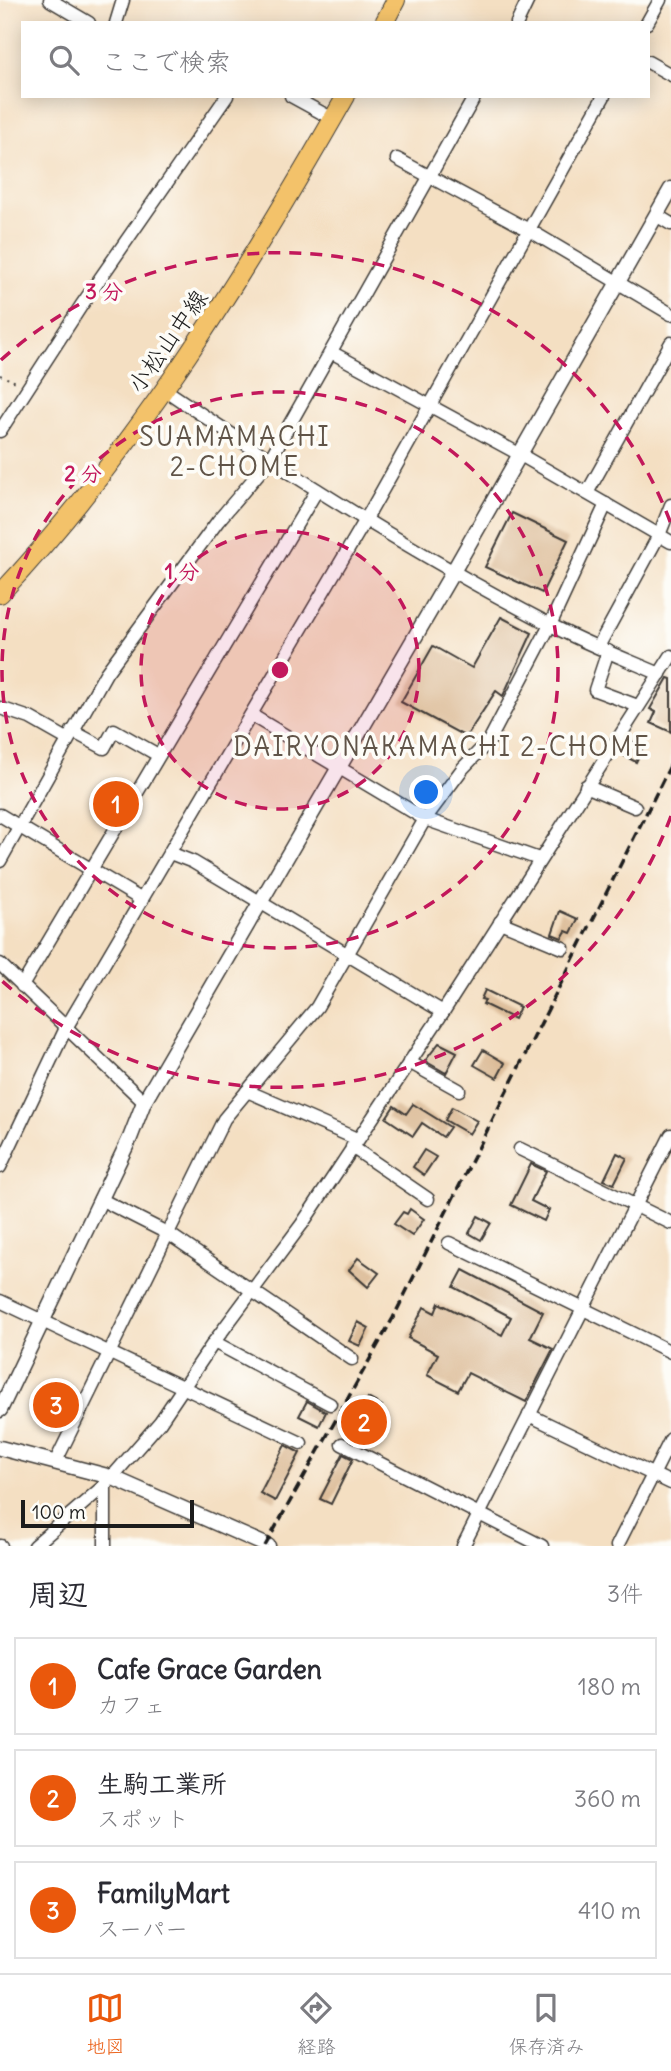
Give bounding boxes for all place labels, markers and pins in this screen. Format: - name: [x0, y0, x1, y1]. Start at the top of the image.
- centre of rings: [268, 658, 292, 682]
- pin: 1: [93, 778, 139, 830]
- pin: 3: [33, 1379, 79, 1431]
- pin: 2: [341, 1396, 387, 1448]

